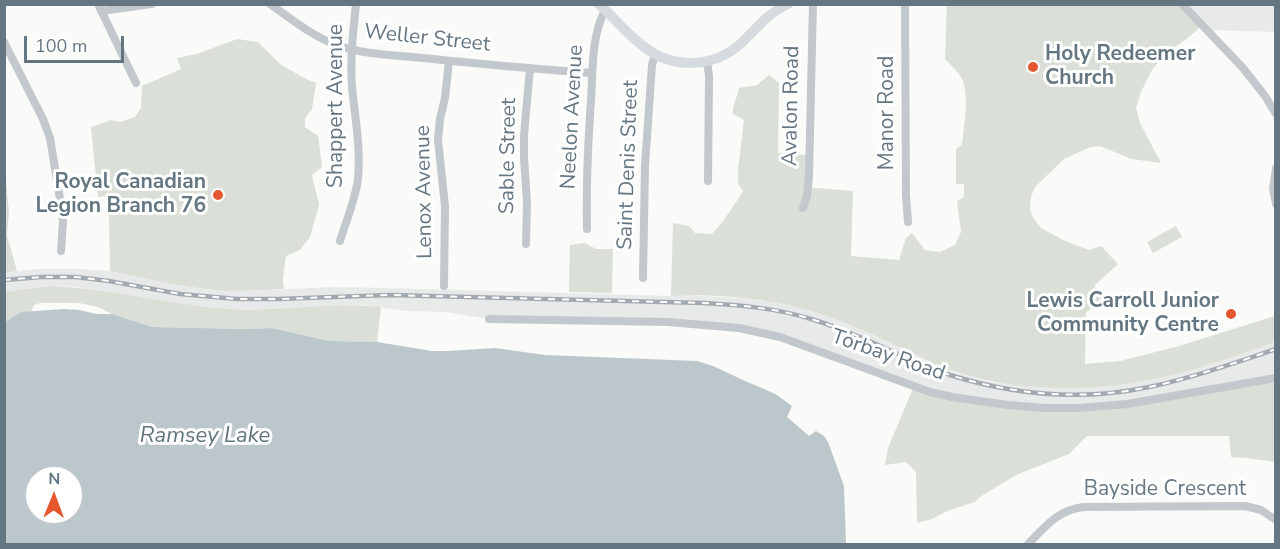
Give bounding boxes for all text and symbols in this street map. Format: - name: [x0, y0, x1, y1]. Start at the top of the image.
- street label: Weller Street: [363, 20, 491, 58]
- scale bar: [27, 24, 128, 62]
- street label: Shappert Avenue: [324, 24, 350, 188]
- text: 100 m: [35, 34, 87, 58]
- place label: Holy Redeemer Church: [1045, 42, 1195, 92]
- street label: Neelon Avenue: [557, 44, 589, 190]
- street label: Avalon Road: [778, 46, 806, 166]
- street label: Manor Road: [875, 56, 901, 170]
- marker: Holy Redeemer Church: [1026, 60, 1040, 74]
- street label: Saint Denis Street: [613, 80, 645, 250]
- street label: Sable Street: [495, 98, 523, 214]
- street label: Lenox Avenue: [411, 125, 439, 259]
- place label: Royal Canadian Legion Branch 76: [35, 170, 206, 220]
- marker: Royal Canadian Legion Branch 76: [211, 188, 225, 202]
- place label: Lewis Carroll Junior Community Centre: [1026, 289, 1219, 339]
- marker: Lewis Carroll Junior Community Centre: [1224, 307, 1238, 321]
- street label: Torbay Road: [828, 325, 948, 387]
- water label: Ramsey Lake: [140, 424, 270, 450]
- north arrow: [24, 465, 84, 525]
- text: N: [48, 468, 60, 490]
- street label: Bayside Crescent: [1084, 477, 1246, 503]

